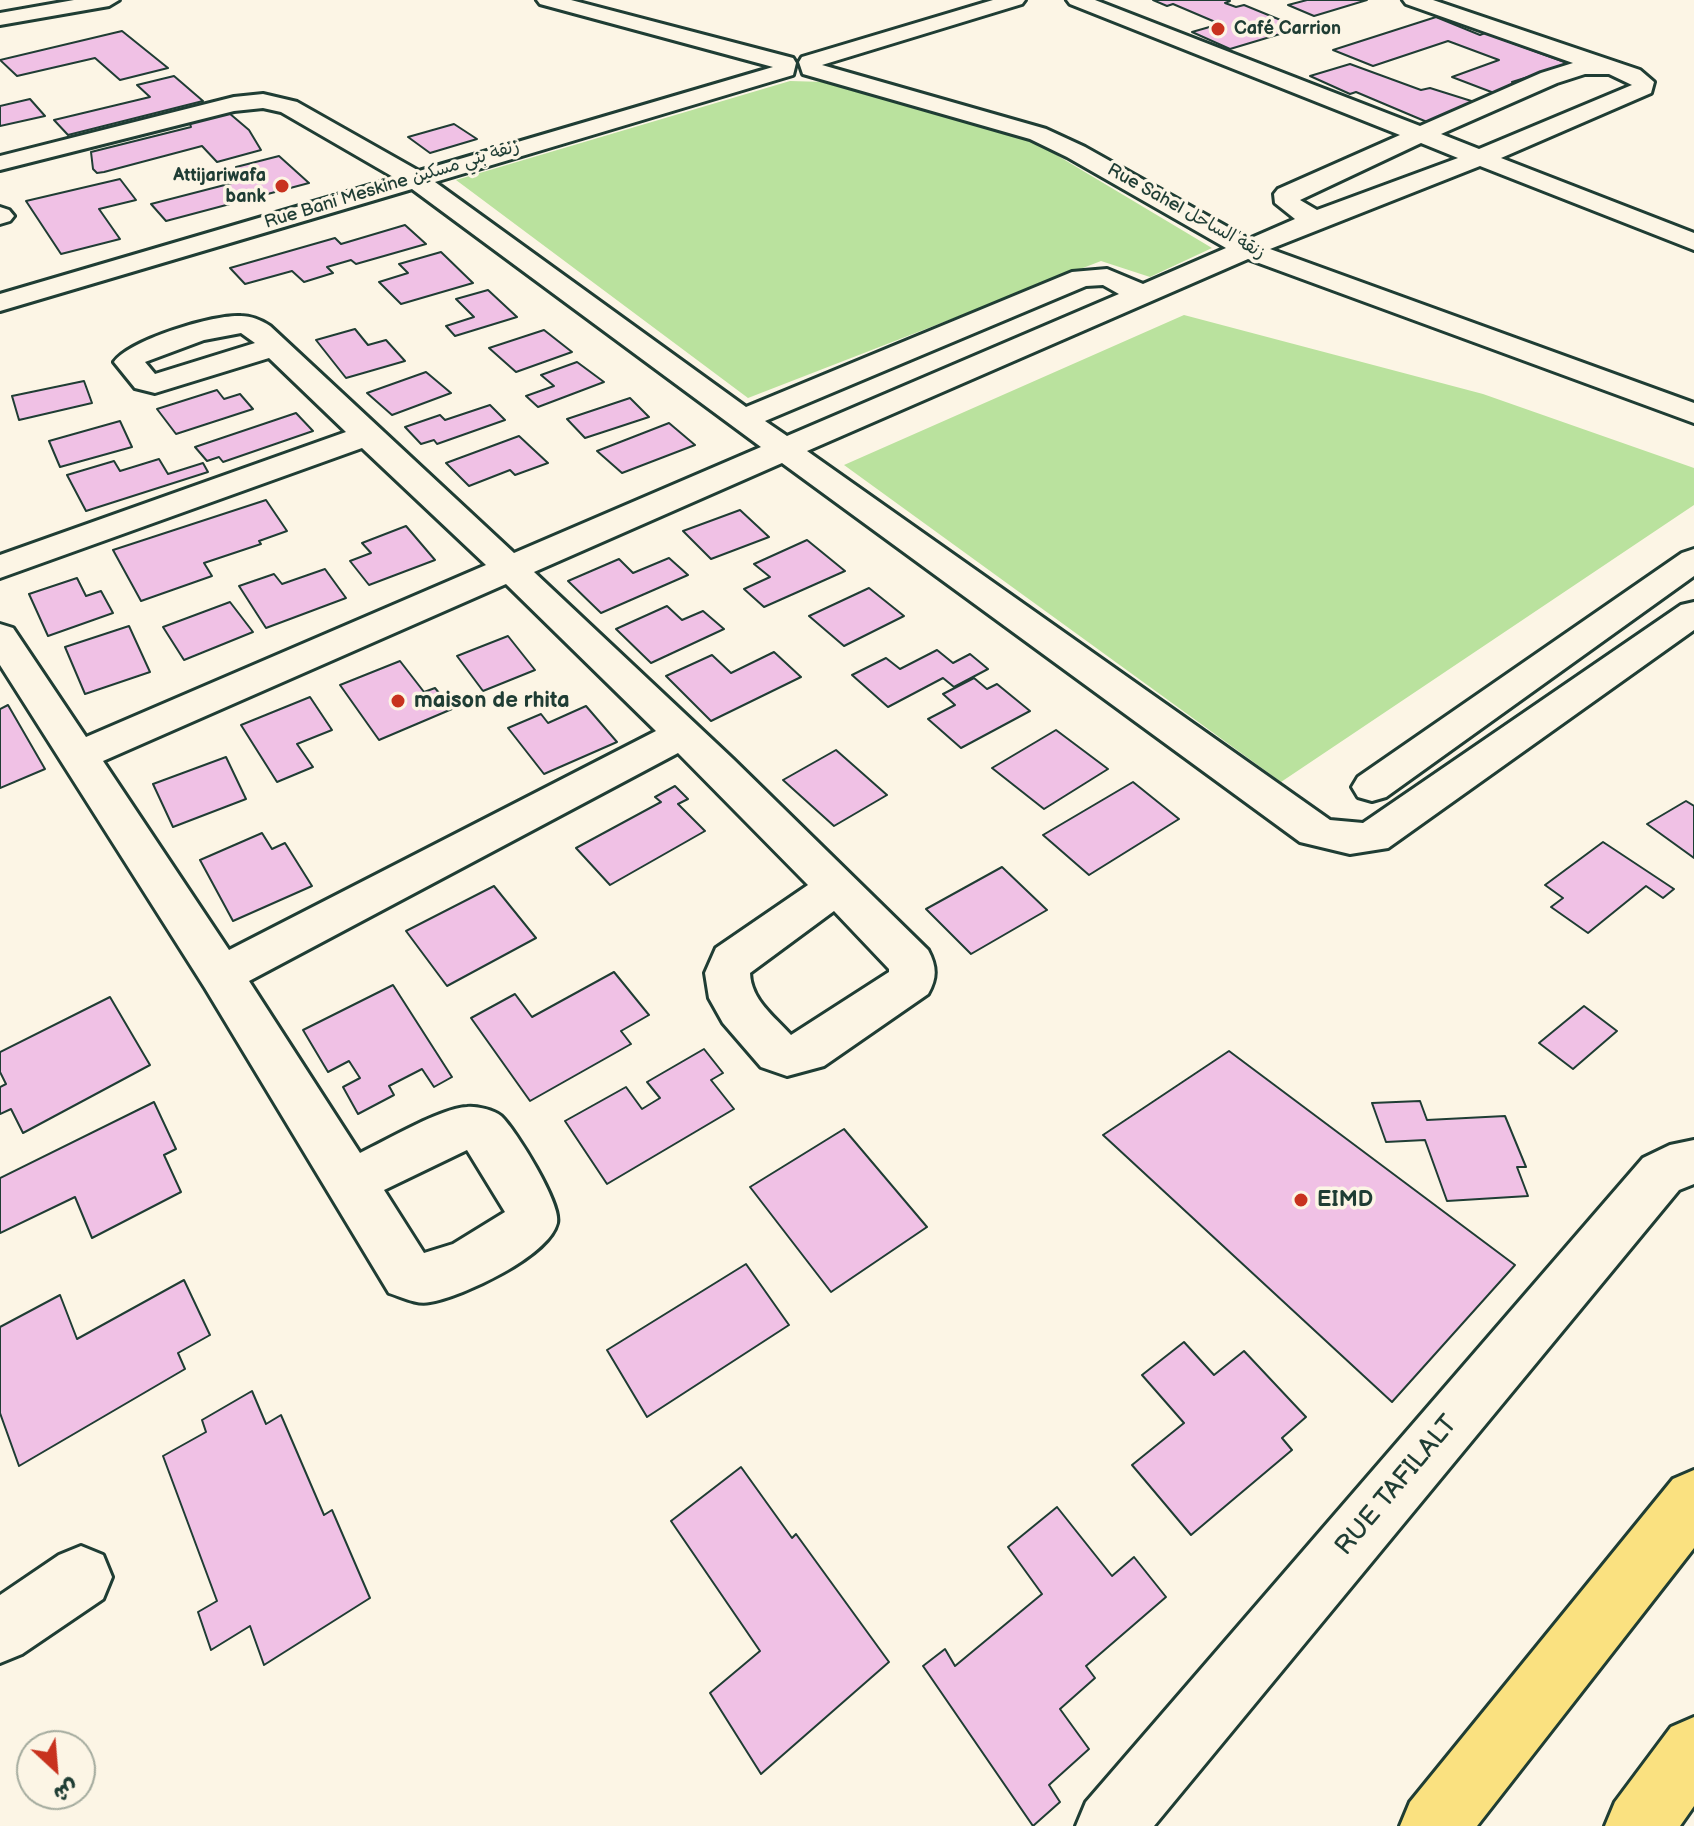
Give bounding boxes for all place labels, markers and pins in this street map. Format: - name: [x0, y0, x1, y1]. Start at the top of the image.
- place label: Café Carrion: [1234, 18, 1341, 40]
- marker: Café Carrion: [1209, 20, 1227, 38]
- place label: Attijariwafa bank: [173, 165, 266, 208]
- marker: Attijariwafa bank: [273, 177, 291, 195]
- place label: maison de rhita: [414, 688, 570, 714]
- marker: maison de rhita: [389, 692, 407, 710]
- place label: EIMD: [1317, 1187, 1373, 1213]
- marker: EIMD: [1292, 1191, 1310, 1209]

